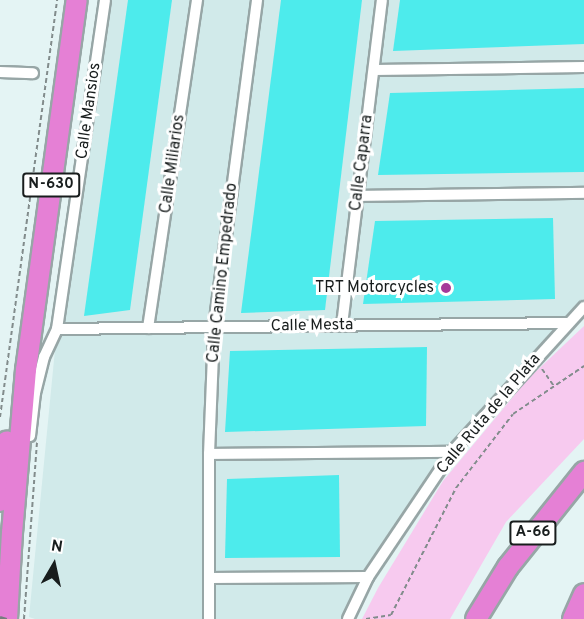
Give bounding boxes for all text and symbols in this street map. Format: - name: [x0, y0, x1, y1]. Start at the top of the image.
- street label: Calle Mansios: [73, 61, 105, 161]
- street label: Calle Miliarios: [157, 113, 189, 215]
- street label: Calle Caparra: [347, 114, 377, 212]
- road number: N-630: [21, 173, 81, 197]
- street label: Calle Camino Empedrado: [204, 182, 242, 364]
- place label: TRT Motorcycles: [314, 278, 434, 298]
- marker: TRT Motorcycles: [439, 281, 453, 295]
- street label: Calle Mesta: [271, 316, 353, 336]
- street label: Calle Ruta de la Plata: [433, 350, 545, 478]
- road number: A-66: [509, 521, 557, 545]
- north arrow: [24, 535, 84, 595]
- text: N: [50, 536, 64, 558]

